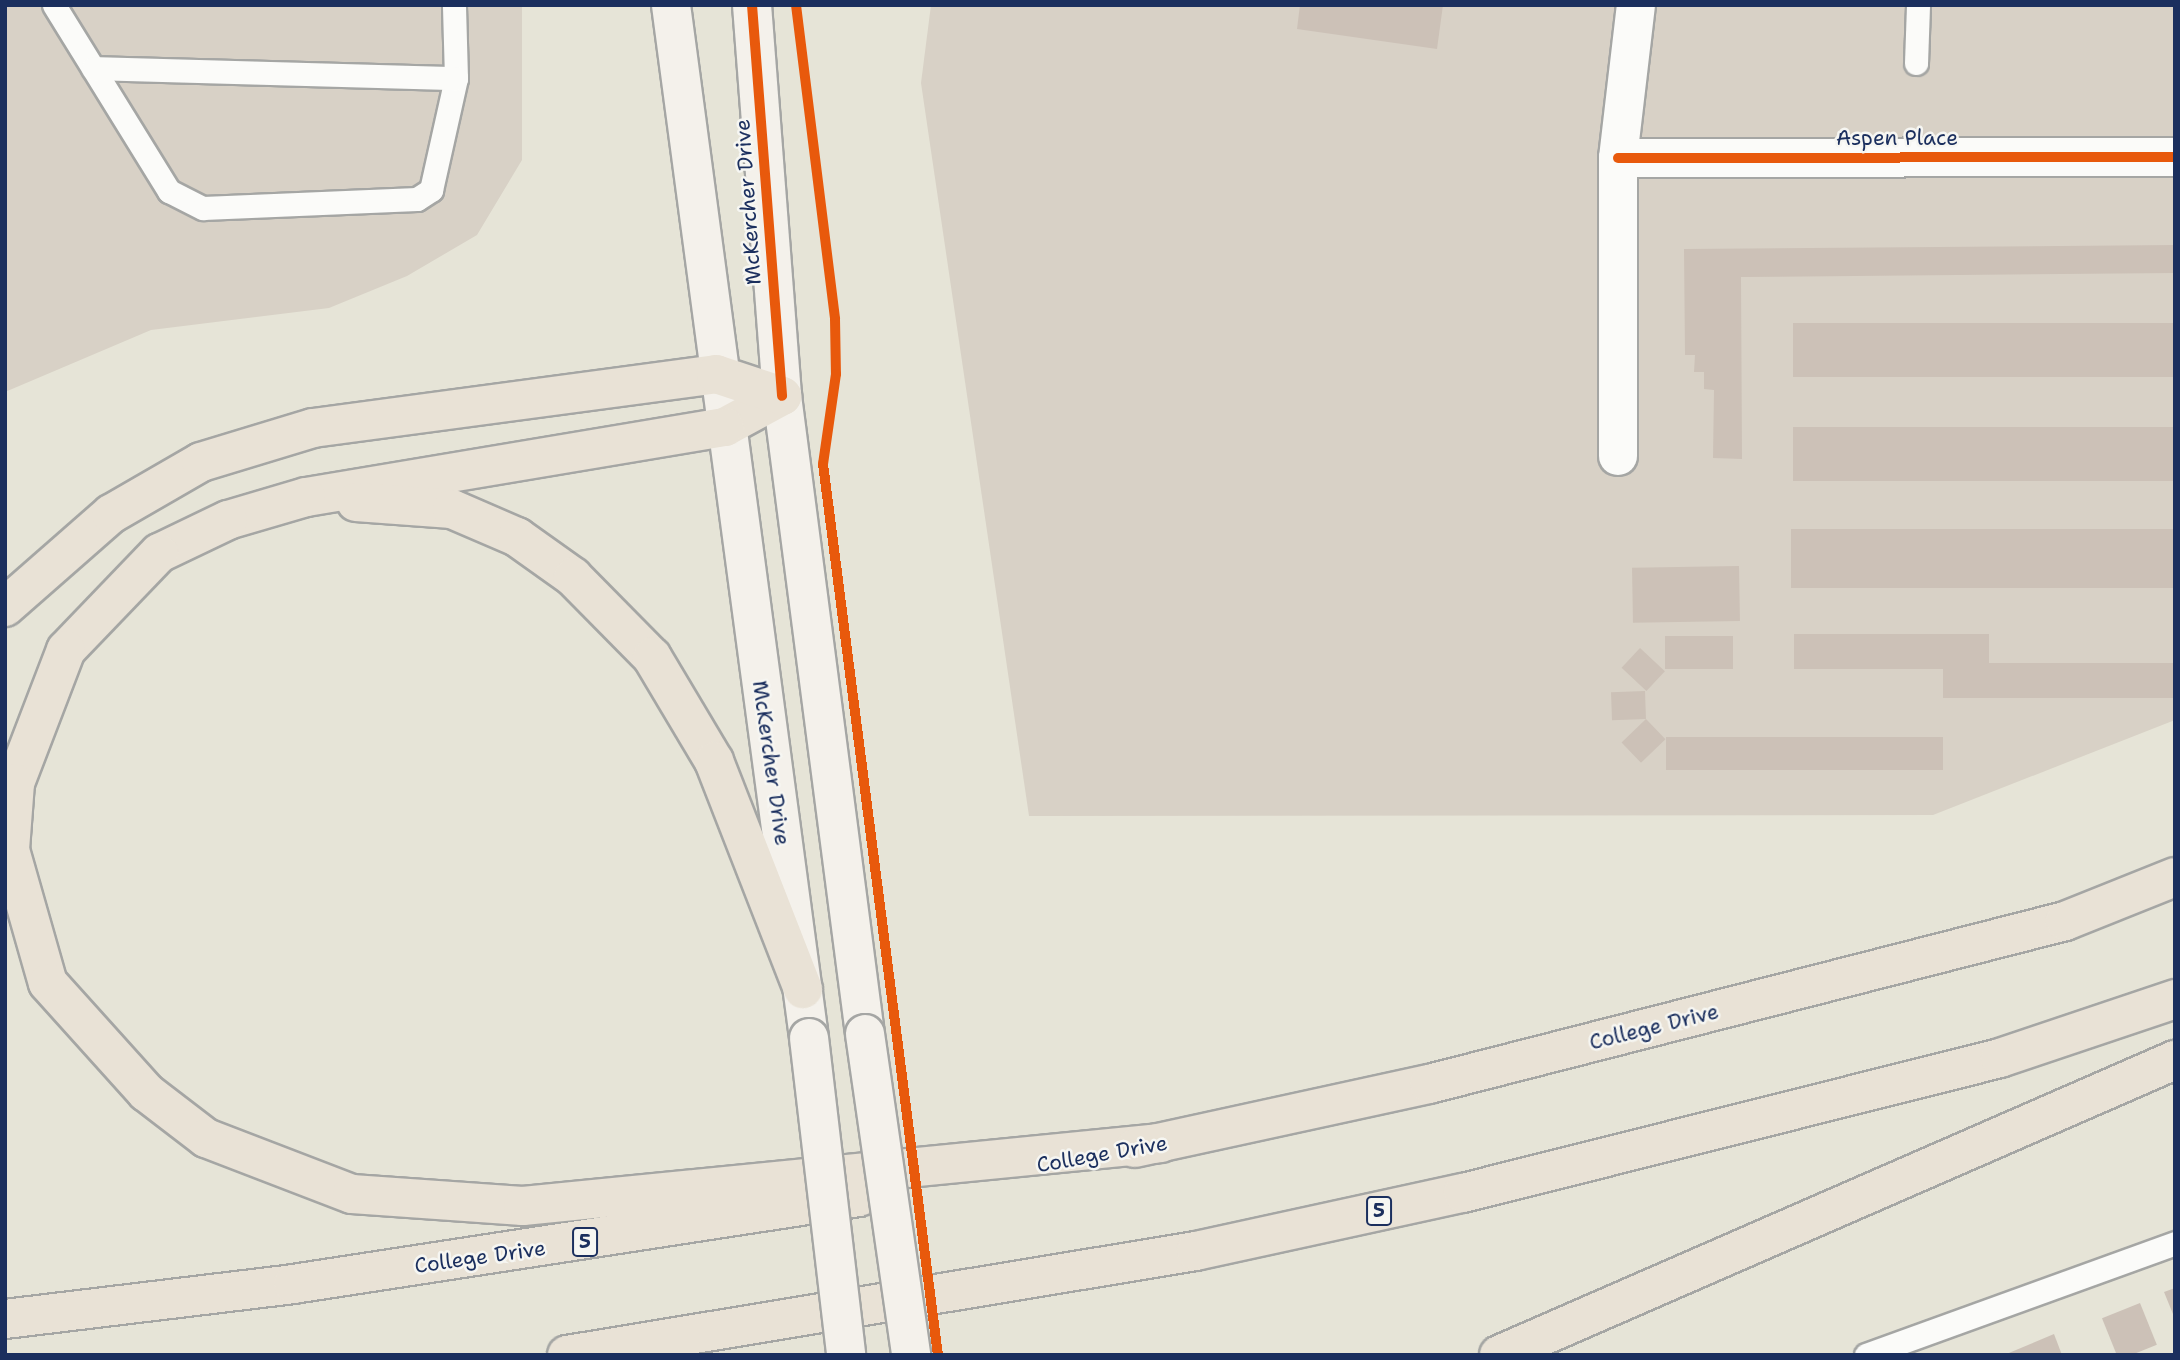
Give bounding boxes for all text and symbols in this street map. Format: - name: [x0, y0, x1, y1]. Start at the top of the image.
- street label: McKercher Drive: [730, 118, 766, 286]
- street label: Aspen Place: [1836, 125, 1958, 151]
- street label: McKercher Drive: [747, 679, 795, 847]
- street label: College Drive: [1587, 999, 1721, 1055]
- street label: College Drive: [1035, 1130, 1169, 1178]
- road number: 5: [1365, 1196, 1393, 1226]
- road number: 5: [571, 1226, 599, 1258]
- street label: College Drive: [413, 1235, 547, 1279]

